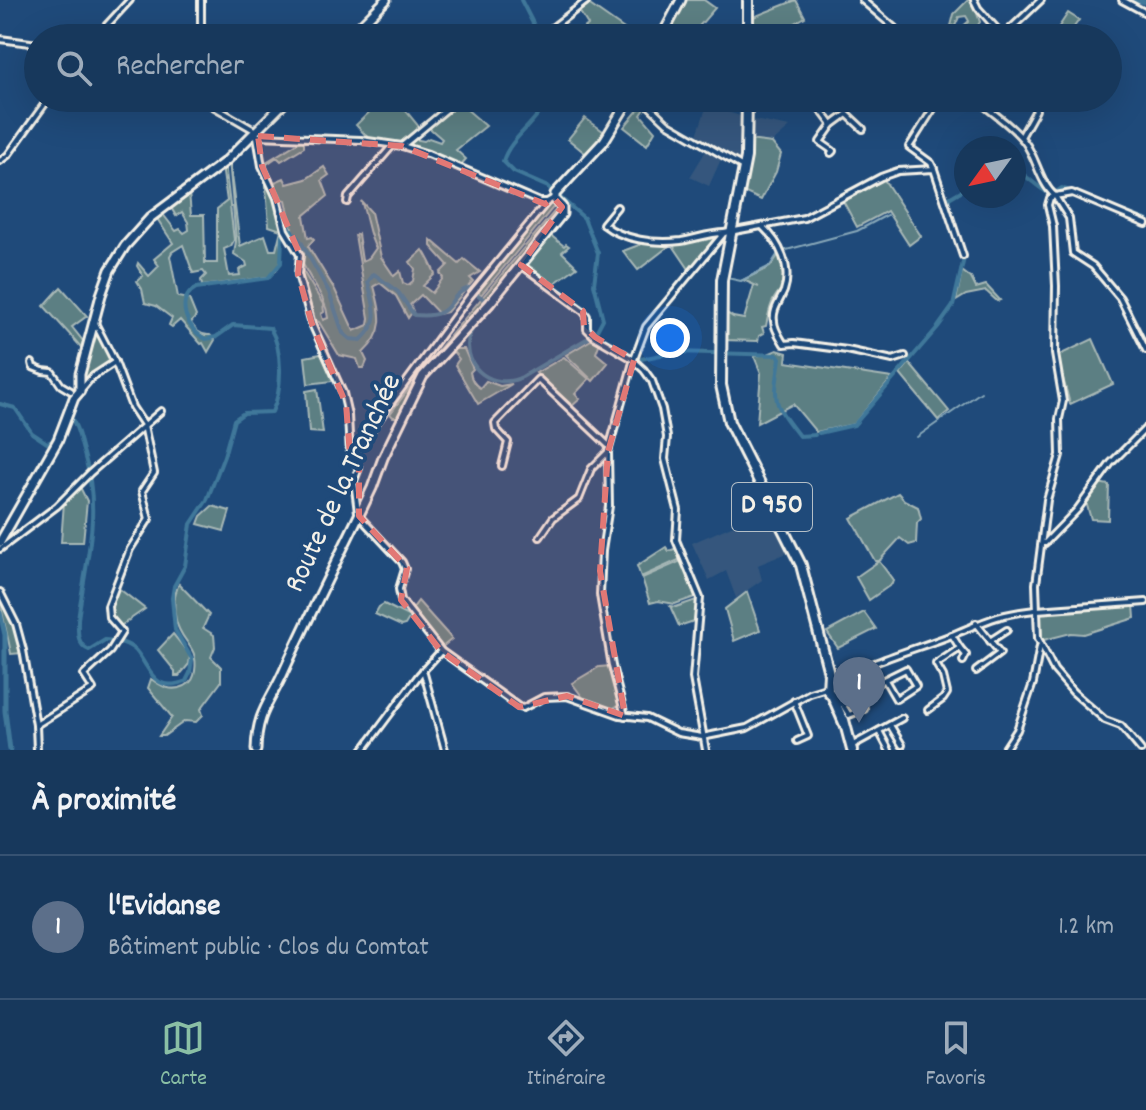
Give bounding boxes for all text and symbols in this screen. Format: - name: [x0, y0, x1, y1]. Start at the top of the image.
- search box: [24, 24, 1122, 112]
- icon: search: [52, 46, 96, 90]
- text: Rechercher: [116, 47, 244, 90]
- north arrow: [954, 136, 1026, 208]
- your location: [650, 318, 690, 358]
- street label: Route de la Tranchée: [275, 367, 415, 601]
- road number: D 950: [732, 483, 812, 531]
- pin: 1: [833, 657, 885, 723]
- text: À proximité: [32, 778, 176, 827]
- text: l'Evidanse: [108, 887, 221, 930]
- text: 1: [55, 909, 61, 946]
- text: 1.2 km: [1058, 909, 1114, 946]
- text: Bâtiment public · Clos du Comtat: [108, 930, 429, 967]
- tab: Carte: [160, 1016, 207, 1095]
- tab: Itinéraire: [527, 1016, 606, 1095]
- tab: Favoris: [926, 1016, 986, 1095]

